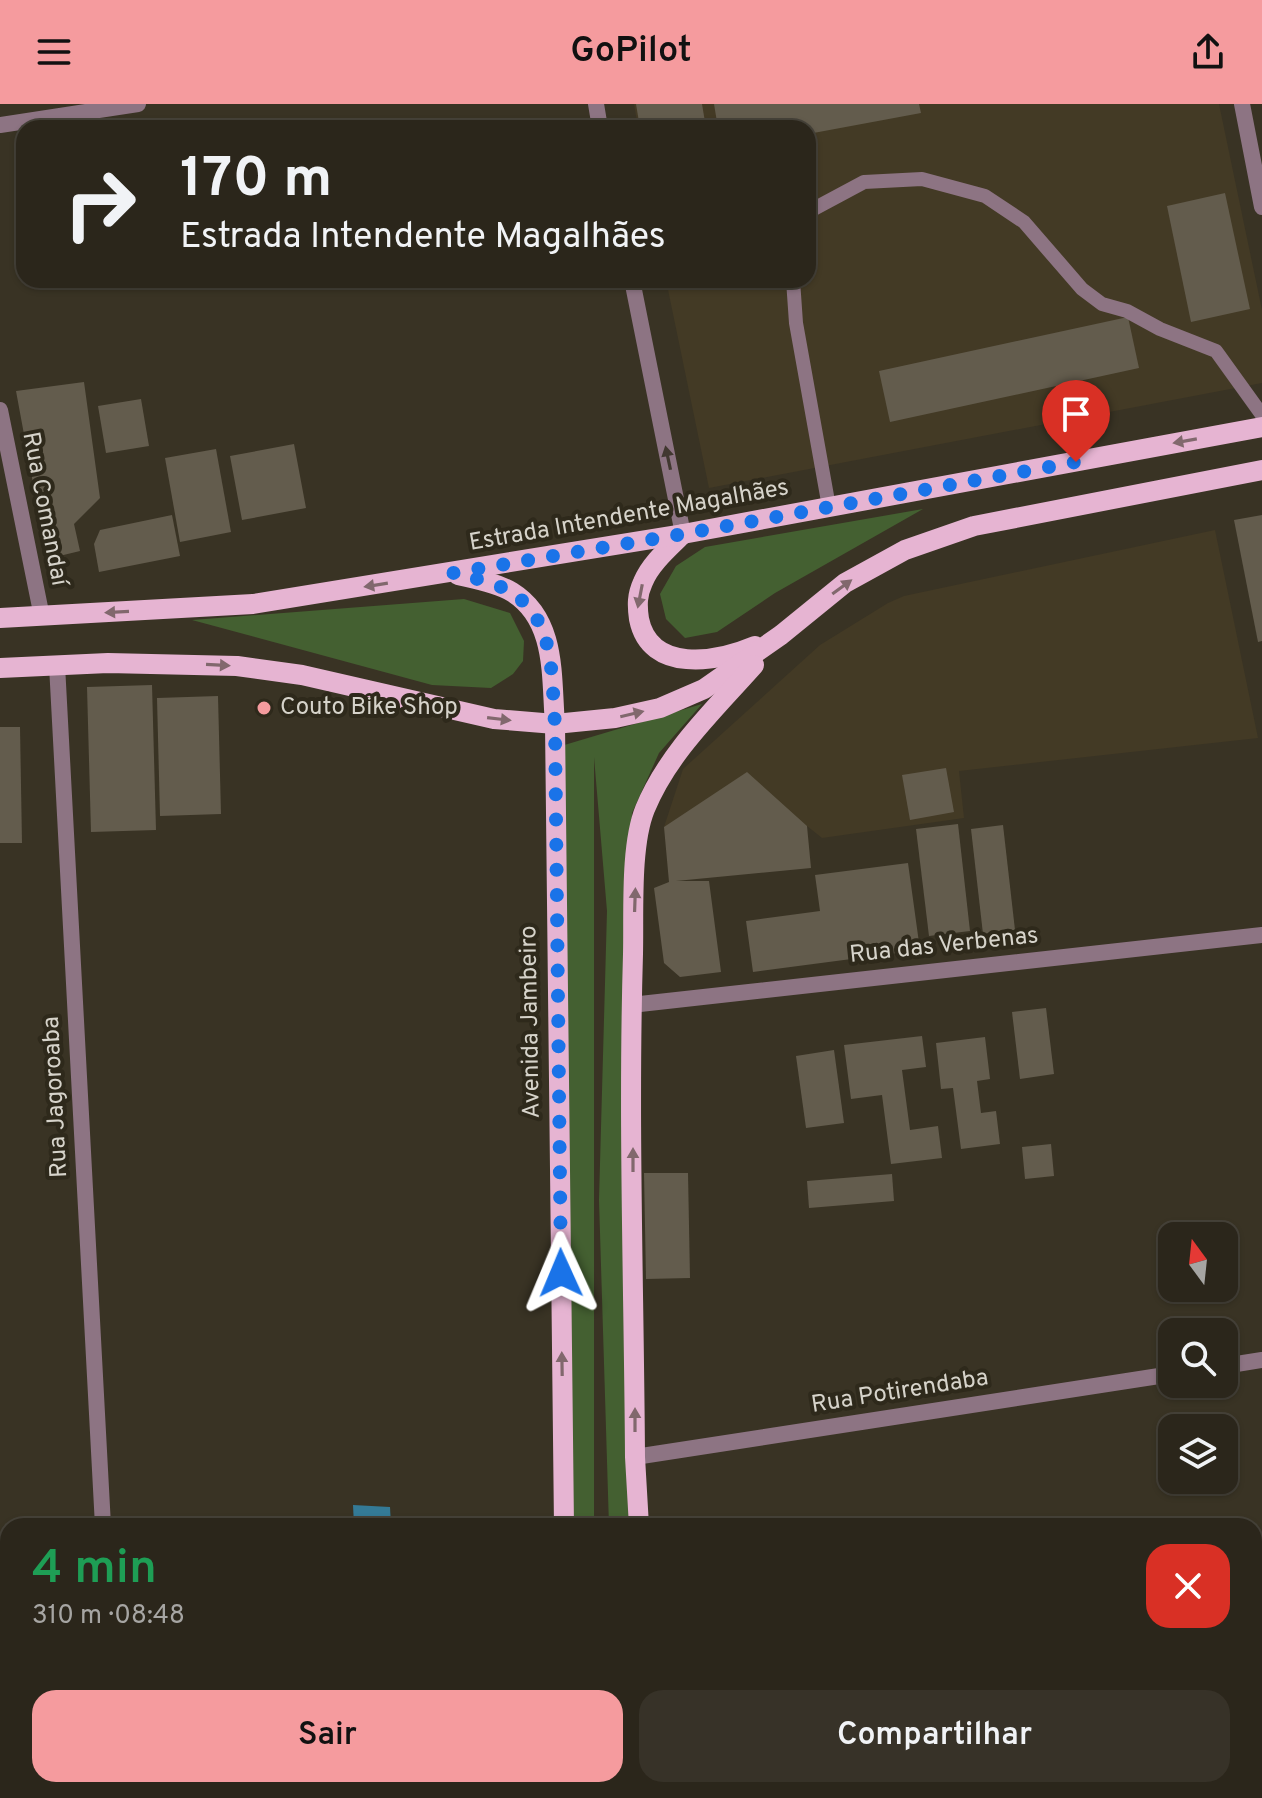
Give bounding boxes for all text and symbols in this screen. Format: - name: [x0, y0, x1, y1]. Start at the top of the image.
- text: GoPilot: [570, 29, 692, 75]
- icon: menu: [32, 30, 76, 74]
- icon: share: [1186, 30, 1230, 74]
- text: 170 m: [180, 146, 332, 216]
- icon: right: [48, 152, 152, 256]
- text: Estrada Intendente Magalhães: [180, 215, 666, 261]
- pin: [1042, 380, 1110, 462]
- icon: arrive: [1054, 392, 1098, 436]
- street label: Rua Comandaí: [14, 430, 74, 590]
- one-way arrow: [1173, 436, 1198, 448]
- one-way arrow: [661, 445, 674, 470]
- street label: Estrada Intendente Magalhães: [467, 473, 791, 559]
- one-way arrow: [363, 579, 388, 592]
- one-way arrow: [831, 579, 853, 595]
- one-way arrow: [634, 584, 646, 609]
- one-way arrow: [104, 606, 129, 619]
- one-way arrow: [206, 659, 231, 672]
- place label: Couto Bike Shop: [280, 693, 458, 723]
- marker: Couto Bike Shop: [255, 699, 273, 717]
- one-way arrow: [619, 707, 644, 720]
- one-way arrow: [487, 713, 512, 726]
- one-way arrow: [628, 887, 641, 912]
- street label: Rua das Verbenas: [848, 921, 1040, 971]
- street label: Avenida Jambeiro: [514, 925, 548, 1119]
- street label: Rua Jagoroaba: [37, 1015, 75, 1179]
- one-way arrow: [627, 1147, 639, 1172]
- north arrow: [1158, 1222, 1238, 1302]
- map controls: [1158, 1222, 1238, 1494]
- position arrow: [519, 1231, 603, 1315]
- button: search: [1158, 1318, 1238, 1398]
- one-way arrow: [556, 1351, 568, 1376]
- street label: Rua Potirendaba: [809, 1363, 991, 1421]
- one-way arrow: [629, 1407, 641, 1432]
- button: layers: [1158, 1414, 1238, 1494]
- text: 4 min: [32, 1540, 157, 1600]
- button: close: [1146, 1544, 1230, 1628]
- text: 310 m · 08:48: [32, 1600, 185, 1633]
- button: Sair: [32, 1690, 623, 1782]
- button: Compartilhar: [639, 1690, 1230, 1782]

